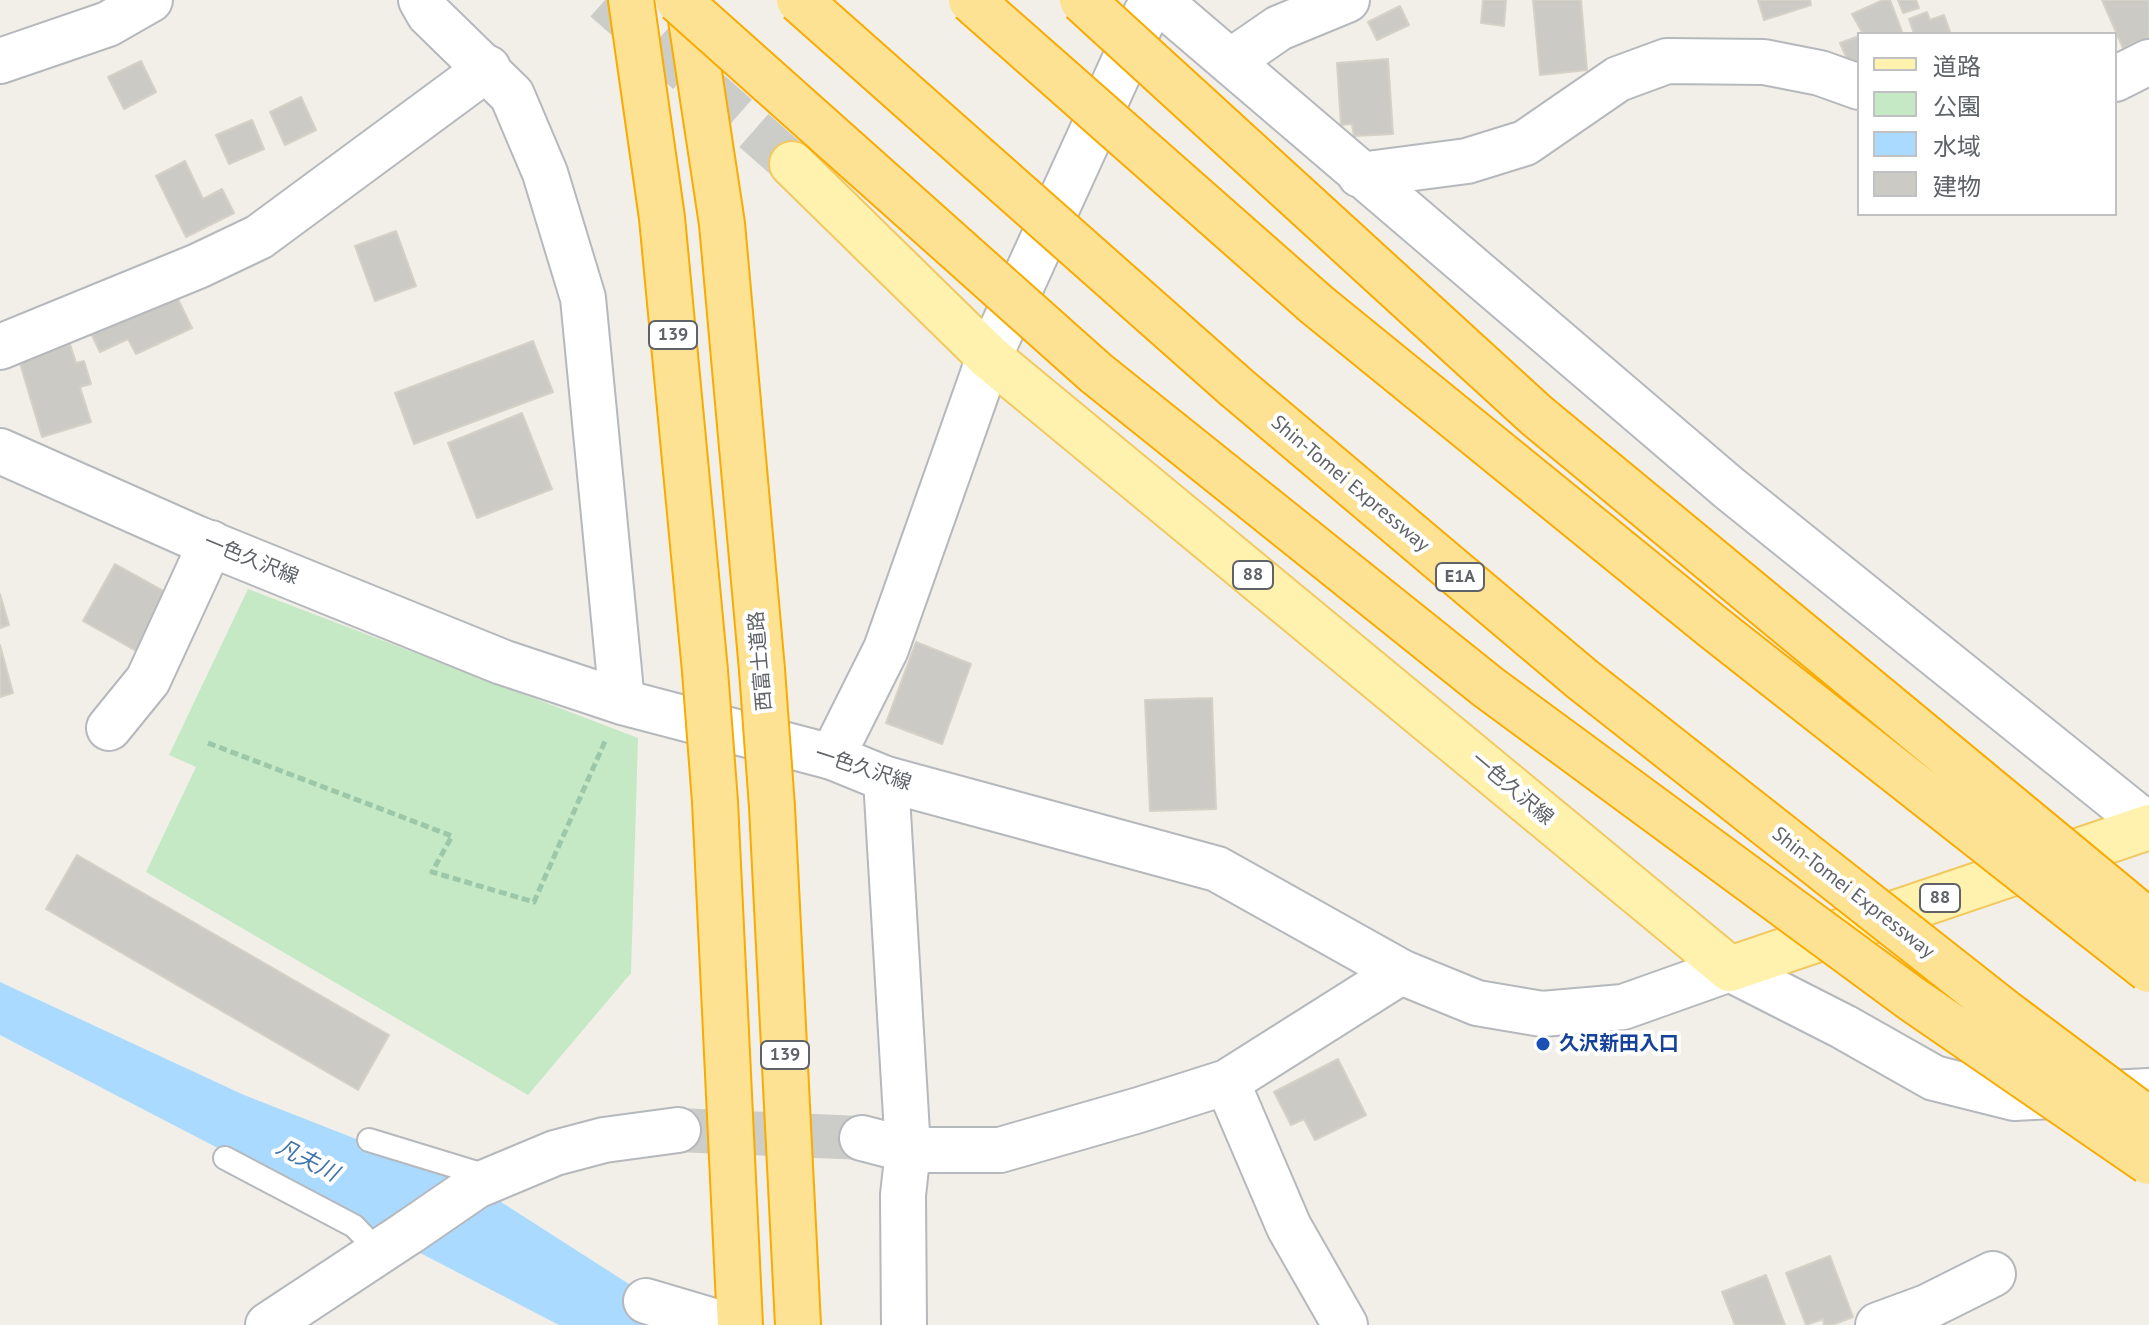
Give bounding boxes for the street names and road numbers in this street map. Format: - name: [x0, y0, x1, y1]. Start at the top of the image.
- road number: 139: [649, 321, 697, 349]
- street label: Shin-Tomei Expressway: [1266, 411, 1434, 557]
- street label: 一色久沢線: [200, 530, 302, 590]
- road number: 88: [1233, 561, 1273, 589]
- road number: E1A: [1436, 563, 1484, 591]
- street label: 西富士道路: [745, 610, 777, 712]
- street label: 一色久沢線: [812, 742, 914, 796]
- street label: 一色久沢線: [1466, 748, 1558, 830]
- street label: Shin-Tomei Expressway: [1767, 822, 1939, 964]
- road number: 88: [1920, 884, 1960, 912]
- road number: 139: [761, 1041, 809, 1069]

